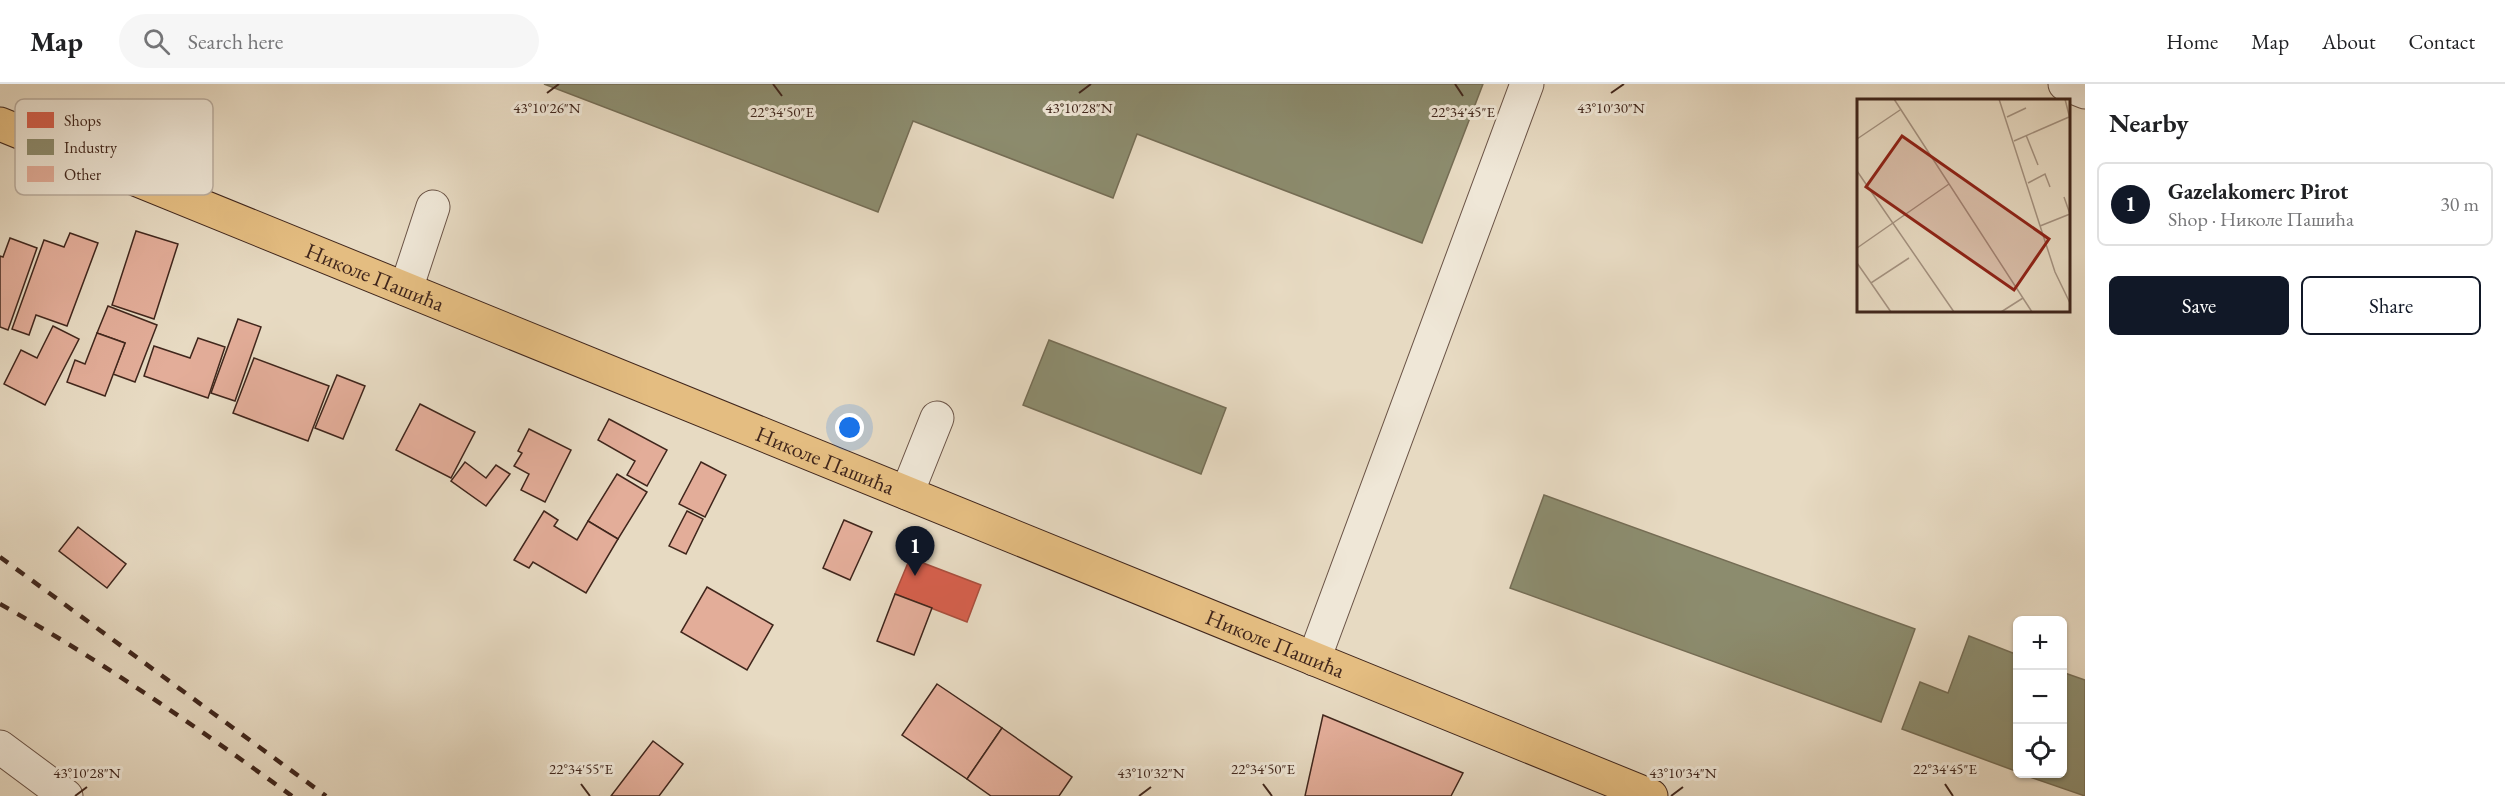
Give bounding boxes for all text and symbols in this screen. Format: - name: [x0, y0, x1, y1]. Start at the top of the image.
- search box: [119, 14, 539, 68]
- text: Map: [30, 23, 83, 59]
- icon: search: [140, 25, 173, 58]
- text: Search here: [188, 27, 283, 56]
- text: Home: [2166, 28, 2218, 55]
- text: Map: [2251, 28, 2289, 55]
- text: About: [2322, 28, 2375, 55]
- text: Contact: [2408, 28, 2475, 55]
- text: 43°10'26"N: [513, 98, 581, 117]
- text: 43°10'28"N: [1045, 98, 1113, 117]
- text: 43°10'30"N: [1577, 98, 1645, 117]
- legend: [15, 99, 213, 195]
- inset map: [1857, 99, 2070, 312]
- text: 22°34'50"E: [750, 102, 815, 121]
- text: 22°34'45"E: [1431, 102, 1496, 121]
- text: Nearby: [2109, 106, 2189, 140]
- text: Shops: [64, 110, 101, 131]
- text: Industry: [64, 137, 118, 158]
- text: Other: [64, 164, 102, 185]
- text: Gazelakomerc Pirot: [2168, 177, 2348, 206]
- text: 1: [2125, 191, 2136, 217]
- text: 30 m: [2440, 191, 2479, 217]
- text: Shop · Николе Пашића: [2168, 206, 2354, 232]
- street label: Николе Пашића: [301, 236, 449, 318]
- button: Save: [2109, 276, 2289, 335]
- button: Share: [2301, 276, 2481, 335]
- your location: [835, 413, 864, 442]
- street label: Николе Пашића: [751, 419, 899, 502]
- pin: 1: [896, 526, 934, 576]
- street label: Николе Пашића: [1201, 602, 1349, 685]
- map controls: [2013, 616, 2067, 778]
- button: +: [2013, 616, 2067, 670]
- button: −: [2013, 670, 2067, 724]
- button: locate: [2013, 724, 2067, 778]
- text: 22°34'55"E: [549, 759, 614, 778]
- text: 22°34'50"E: [1231, 759, 1296, 778]
- text: 22°34'45"E: [1913, 759, 1978, 778]
- text: 43°10'28"N: [53, 763, 121, 782]
- text: 43°10'32"N: [1117, 763, 1185, 782]
- text: 43°10'34"N: [1649, 763, 1717, 782]

